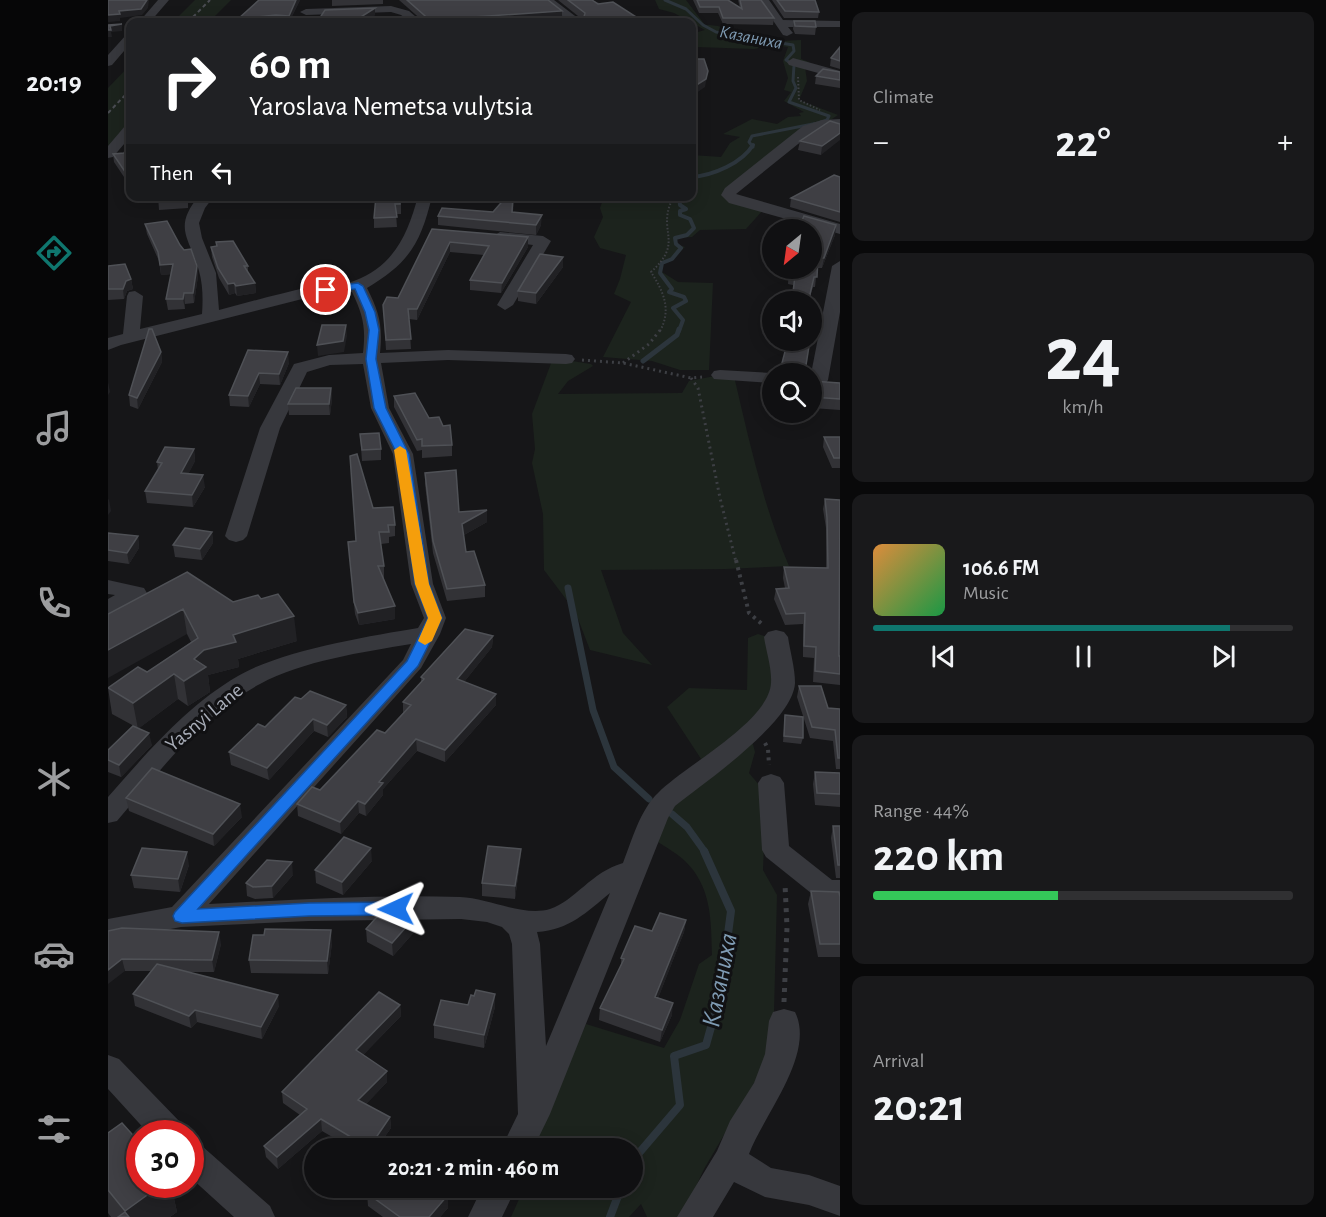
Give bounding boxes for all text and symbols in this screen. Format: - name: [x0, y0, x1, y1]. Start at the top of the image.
- water label: Казаниха: [718, 23, 784, 53]
- icon: right: [150, 42, 228, 120]
- text: 60 m: [249, 44, 331, 86]
- text: 20:19: [26, 69, 82, 96]
- text: Climate: [873, 87, 934, 107]
- text: Yaroslava Nemetsa vulytsia: [249, 93, 533, 120]
- text: 22°: [1055, 120, 1111, 165]
- text: −: [873, 126, 889, 159]
- text: +: [1277, 126, 1293, 159]
- icon: left: [206, 156, 239, 189]
- text: Then: [150, 162, 194, 184]
- north arrow: [762, 219, 822, 279]
- map controls: [762, 219, 822, 423]
- icon: directions: [33, 232, 75, 274]
- pin: [300, 264, 351, 315]
- icon: arrive: [309, 273, 342, 306]
- button: sound: [762, 291, 822, 351]
- text: 24: [1045, 317, 1121, 395]
- button: search: [762, 363, 822, 423]
- text: km/h: [1062, 397, 1104, 417]
- icon: music: [33, 407, 75, 449]
- text: 106.6 FM: [963, 557, 1039, 579]
- icon: phone: [33, 582, 75, 624]
- text: Music: [963, 583, 1009, 603]
- icon: previous: [927, 640, 960, 673]
- icon: pause: [1067, 640, 1100, 673]
- icon: next: [1207, 640, 1240, 673]
- street label: Yasnyi Lane: [162, 679, 247, 756]
- icon: climate: [33, 758, 75, 800]
- text: Range · 44%: [873, 801, 969, 821]
- text: 220 km: [873, 834, 1004, 879]
- position arrow: [364, 877, 428, 941]
- water label: Казаниха: [697, 931, 742, 1029]
- icon: car: [33, 933, 75, 975]
- text: Arrival: [873, 1051, 924, 1071]
- text: 20:21: [873, 1084, 965, 1129]
- icon: filters: [33, 1108, 75, 1150]
- speed limit sign: 30: [126, 1120, 204, 1198]
- text: 20:21 · 2 min · 460 m: [388, 1157, 559, 1179]

